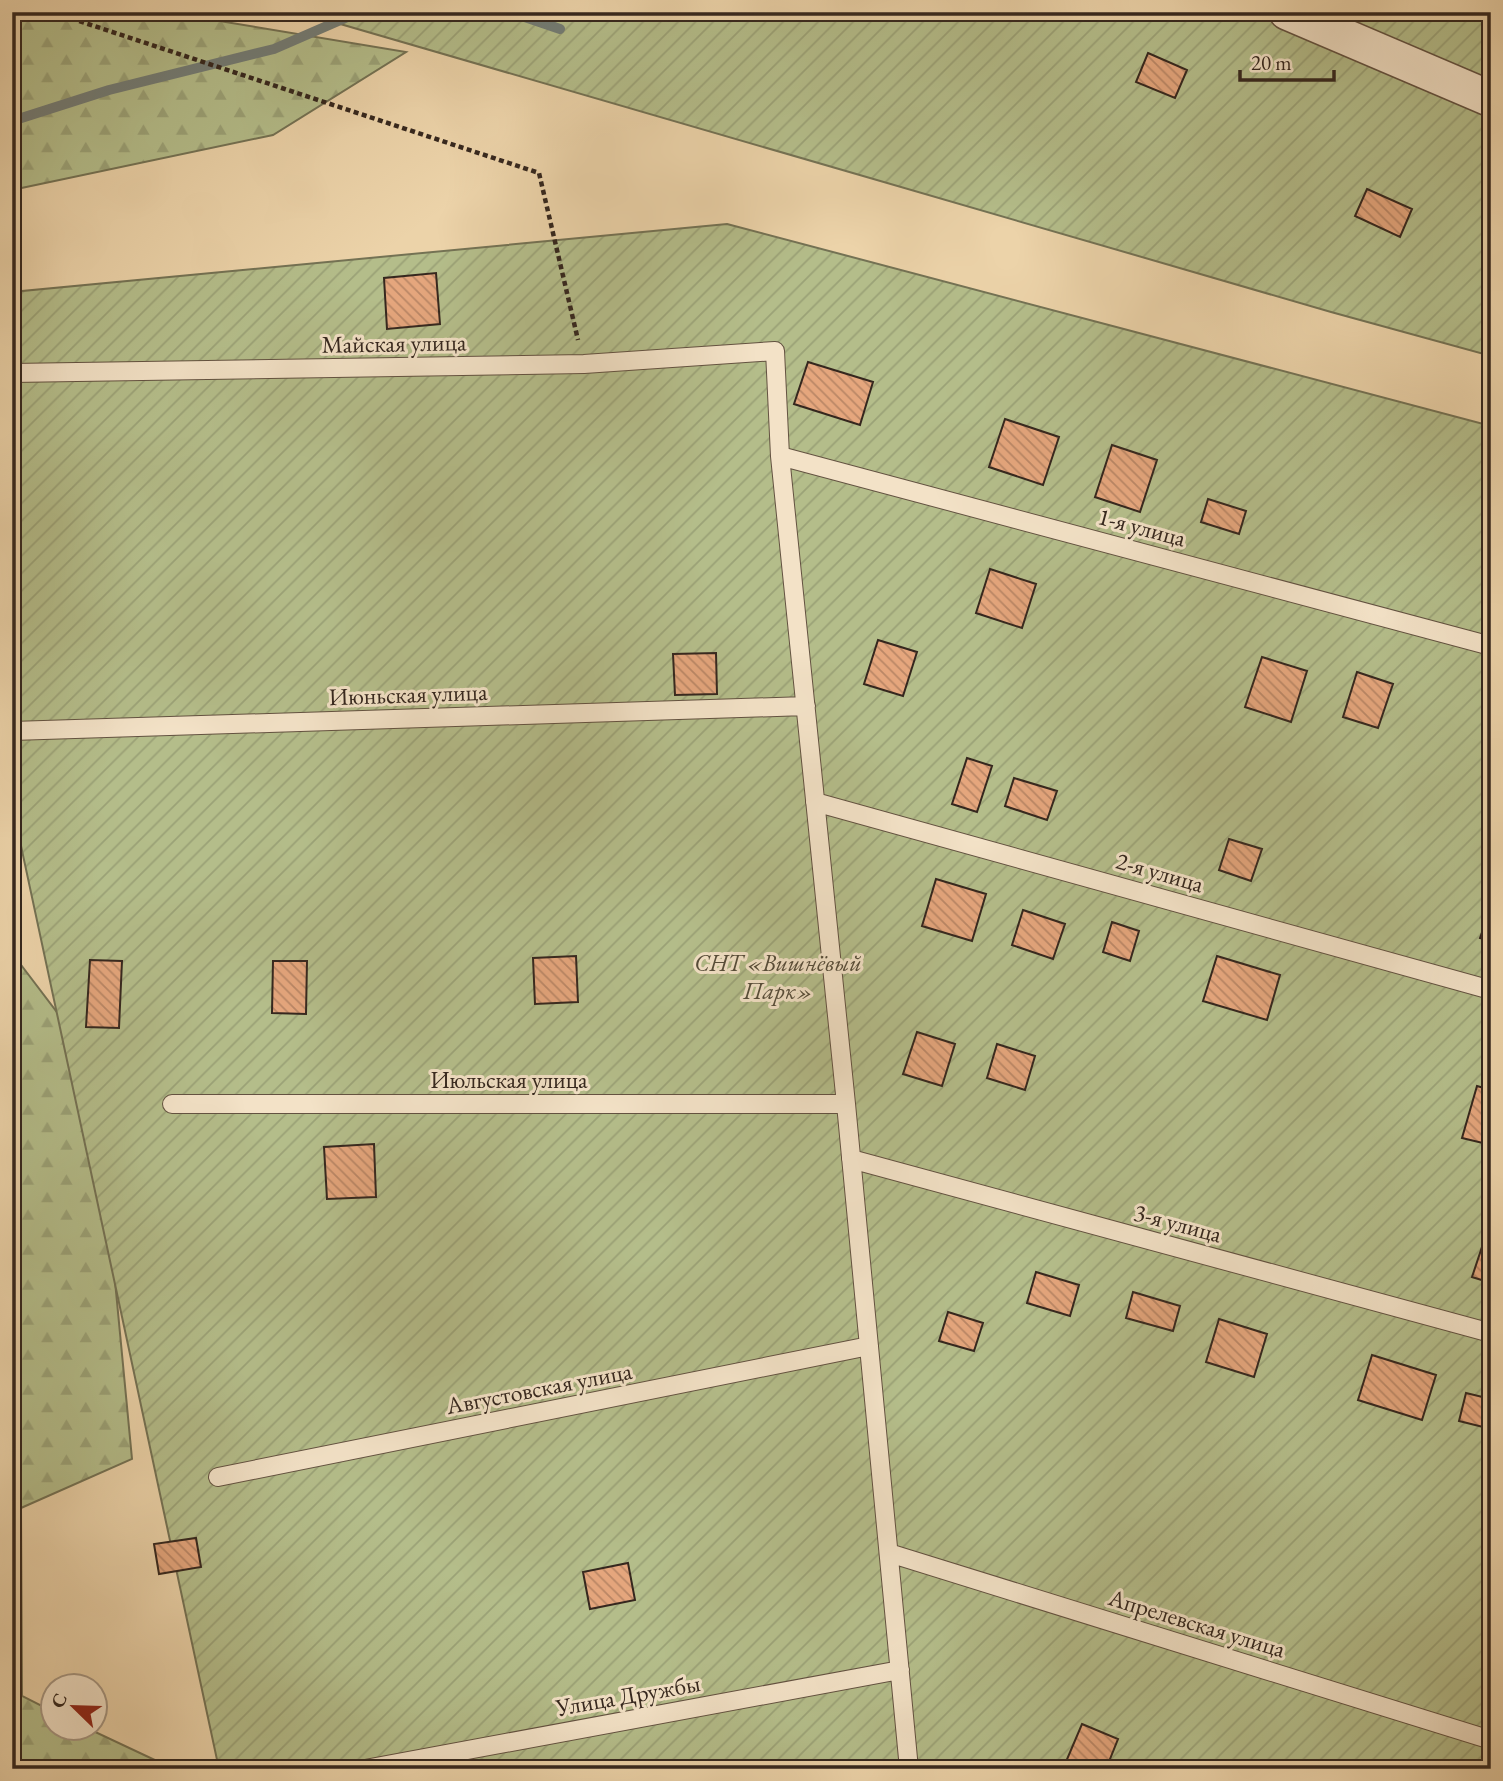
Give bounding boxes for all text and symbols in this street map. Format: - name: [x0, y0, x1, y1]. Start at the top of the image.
- scale bar: [1240, 38, 1335, 82]
- text: 20 m: [1251, 49, 1292, 76]
- street label: Майская улица: [321, 326, 467, 360]
- street label: 1-я улица: [1095, 500, 1190, 554]
- street label: Июньская улица: [328, 676, 488, 712]
- street label: 2-я улица: [1113, 845, 1208, 899]
- park label: СНТ «Вишнёвый Парк»: [694, 947, 862, 1006]
- street label: Июльская улица: [430, 1064, 588, 1095]
- street label: 3-я улица: [1131, 1196, 1226, 1250]
- street label: Августовская улица: [443, 1355, 635, 1421]
- street label: Апрелевская улица: [1104, 1581, 1290, 1665]
- street label: Улица Дружбы: [552, 1667, 703, 1723]
- north arrow: [38, 1672, 108, 1742]
- text: С: [45, 1689, 73, 1712]

